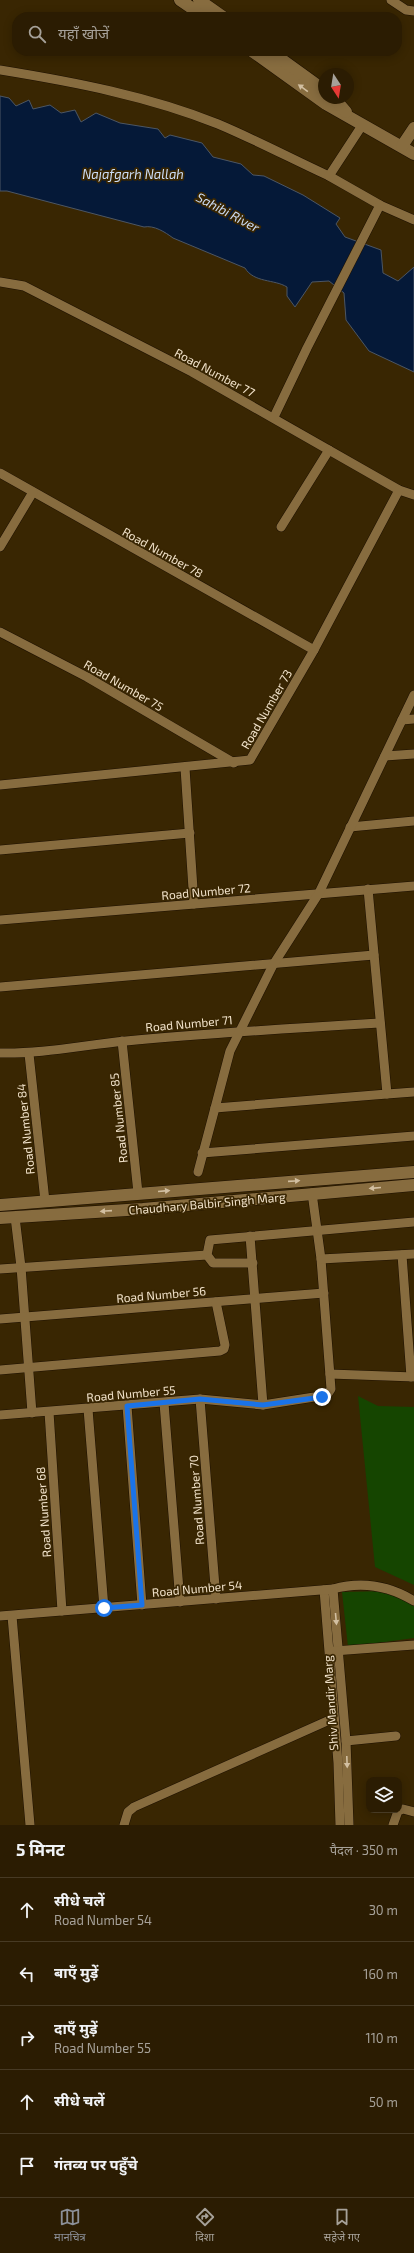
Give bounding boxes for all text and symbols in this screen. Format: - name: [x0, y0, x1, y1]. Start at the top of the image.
- search box: [12, 12, 402, 56]
- icon: search: [26, 23, 48, 45]
- text: यहाँ खोजें: [58, 24, 109, 42]
- north arrow: [318, 68, 354, 104]
- one-way arrow: [298, 84, 308, 92]
- water label: Najafgarh Nallah: [82, 166, 184, 182]
- water label: Sahibi River: [194, 189, 263, 236]
- street label: Road Number 77: [172, 345, 258, 399]
- street label: Road Number 78: [120, 524, 206, 580]
- street label: Road Number 75: [82, 657, 166, 713]
- street label: Road Number 73: [238, 667, 294, 751]
- street label: Road Number 72: [161, 880, 251, 902]
- street label: Road Number 71: [145, 1012, 233, 1034]
- street label: Road Number 85: [106, 1072, 130, 1164]
- street label: Road Number 84: [13, 1083, 37, 1175]
- one-way arrow: [288, 1177, 300, 1184]
- one-way arrow: [369, 1185, 381, 1191]
- one-way arrow: [158, 1187, 170, 1194]
- street label: Chaudhary Balbir Singh Marg: [128, 1189, 286, 1217]
- one-way arrow: [100, 1208, 112, 1215]
- street label: Road Number 56: [116, 1283, 207, 1305]
- street label: Road Number 55: [86, 1382, 176, 1404]
- route end: [313, 1388, 331, 1406]
- street label: Road Number 70: [186, 1455, 206, 1545]
- street label: Road Number 68: [33, 1466, 53, 1558]
- street label: Road Number 54: [151, 1577, 243, 1599]
- route start: [95, 1599, 113, 1617]
- one-way arrow: [332, 1613, 339, 1625]
- street label: Shiv Mandir Marg: [320, 1655, 340, 1751]
- one-way arrow: [343, 1756, 350, 1768]
- map controls: [366, 1777, 402, 1813]
- button: layers: [366, 1777, 402, 1813]
- text: 5 मिनट: [16, 1839, 65, 1859]
- text: पैदल · 350 m: [330, 1842, 398, 1858]
- text: सीधे चलें: [54, 1891, 105, 1909]
- icon: ahead: [16, 1899, 38, 1921]
- text: 30 m: [369, 1902, 398, 1918]
- text: Road Number 54: [54, 1912, 152, 1928]
- icon: left: [16, 1963, 38, 1985]
- text: बाएँ मुड़ें: [54, 1963, 98, 1981]
- text: 160 m: [363, 1966, 398, 1982]
- text: दाएँ मुड़ें: [54, 2019, 98, 2037]
- icon: right: [16, 2027, 38, 2049]
- text: 110 m: [366, 2030, 398, 2046]
- text: Road Number 55: [54, 2040, 151, 2056]
- icon: ahead: [16, 2091, 38, 2113]
- text: सीधे चलें: [54, 2091, 105, 2109]
- text: 50 m: [369, 2094, 398, 2110]
- icon: arrive: [16, 2155, 38, 2177]
- text: गंतव्य पर पहुँचे: [54, 2155, 138, 2173]
- tab: मानचित्र: [54, 2206, 86, 2245]
- tab: दिशा: [194, 2206, 216, 2245]
- tab: सहेजे गए: [324, 2206, 360, 2245]

